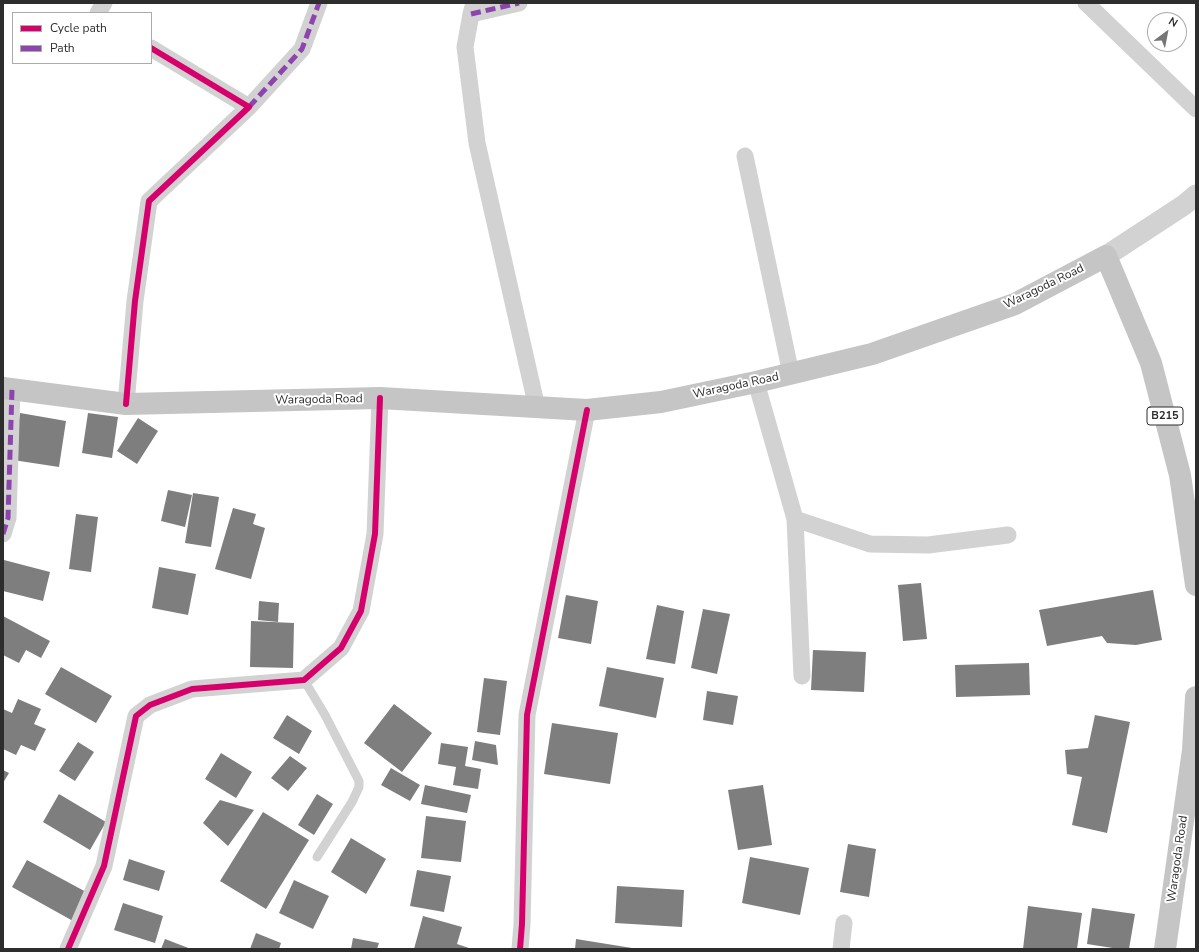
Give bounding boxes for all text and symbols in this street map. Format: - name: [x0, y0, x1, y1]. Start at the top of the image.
- legend: [12, 12, 152, 64]
- north arrow: [1147, 12, 1187, 52]
- text: N: [1166, 14, 1181, 31]
- text: Cycle path: [50, 20, 107, 36]
- text: Path: [50, 40, 75, 56]
- street label: Waragoda Road: [1002, 261, 1086, 313]
- street label: Waragoda Road: [692, 370, 780, 402]
- street label: Waragoda Road: [275, 392, 363, 408]
- road number: B215: [1147, 407, 1183, 425]
- street label: Waragoda Road: [1165, 815, 1191, 903]

